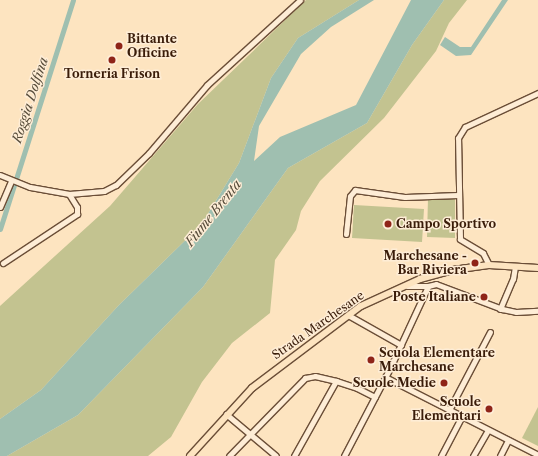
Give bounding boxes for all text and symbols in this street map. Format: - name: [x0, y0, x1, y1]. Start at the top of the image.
- place label: Bittante Officine: [127, 32, 177, 60]
- marker: Bittante Officine: [114, 41, 124, 51]
- water label: Roggia Dolfina: [9, 55, 51, 145]
- marker: Torneria Frison: [107, 55, 117, 65]
- place label: Torneria Frison: [64, 67, 160, 81]
- water label: Fiume Brenta: [182, 177, 244, 249]
- place label: Campo Sportivo: [396, 217, 496, 231]
- marker: Campo Sportivo: [383, 219, 393, 229]
- place label: Marchesane - Bar Riviera: [383, 249, 467, 277]
- marker: Marchesane - Bar Riviera: [470, 258, 480, 268]
- street label: Strada Marchesane: [269, 288, 367, 362]
- place label: Poste Italiane: [392, 290, 476, 304]
- marker: Poste Italiane: [479, 292, 489, 302]
- place label: Scuola Elementare Marchesane: [379, 346, 495, 374]
- marker: Scuola Elementare Marchesane: [366, 355, 376, 365]
- place label: Scuole Medie: [353, 376, 436, 390]
- marker: Scuole Medie: [439, 378, 449, 388]
- place label: Scuole Elementari: [412, 395, 481, 423]
- marker: Scuole Elementari: [484, 404, 494, 414]

